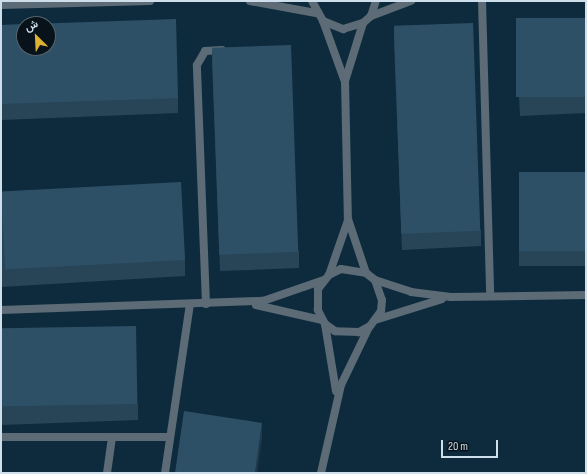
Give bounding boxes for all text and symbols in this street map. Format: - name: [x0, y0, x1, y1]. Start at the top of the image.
- north arrow: [16, 16, 56, 56]
- text: ش: [23, 17, 40, 34]
- scale bar: [443, 432, 500, 458]
- text: 20 m: [448, 439, 468, 454]

